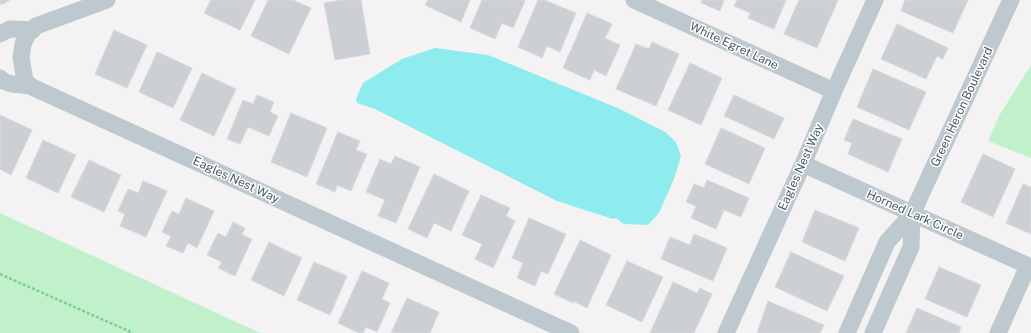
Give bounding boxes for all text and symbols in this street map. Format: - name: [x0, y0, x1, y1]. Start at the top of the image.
- street label: White Egret Lane: [687, 19, 781, 73]
- street label: Green Heron Boulevard: [928, 45, 996, 169]
- street label: Eagles Nest Way: [775, 121, 827, 213]
- street label: Eagles Nest Way: [191, 154, 281, 206]
- street label: Horned Lark Circle: [864, 187, 966, 243]

